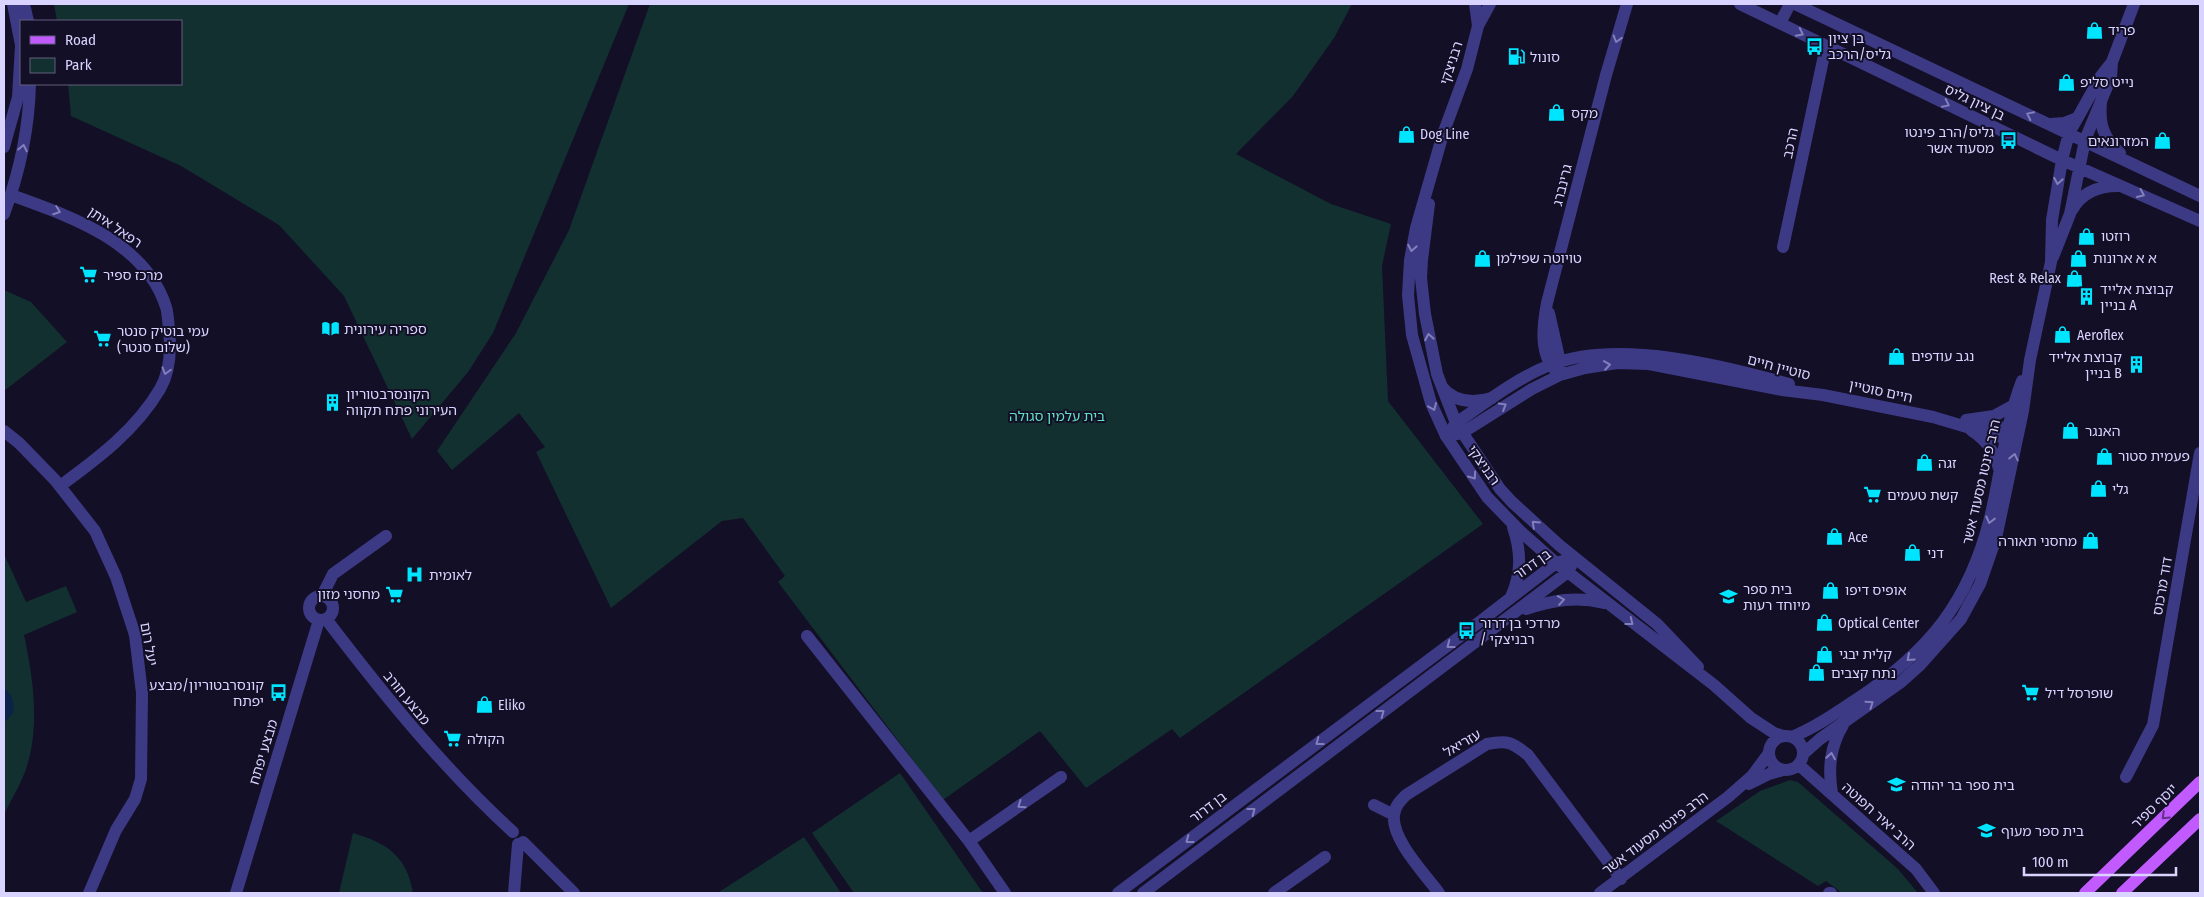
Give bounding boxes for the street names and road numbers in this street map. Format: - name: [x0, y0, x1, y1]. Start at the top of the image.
- street label: רבניצקי: [1436, 39, 1466, 87]
- street label: בן ציון גליס: [1942, 81, 2008, 124]
- street label: הרכב: [1779, 126, 1802, 160]
- street label: גרינברג: [1549, 163, 1576, 208]
- street label: רפאל איתן: [84, 203, 145, 252]
- street label: סוטיין חיים: [1745, 351, 1812, 384]
- street label: חיים סוטיין: [1847, 376, 1914, 407]
- street label: הרב פינטו מסעוד אשר: [1959, 418, 2004, 546]
- street label: רבניצקי: [1464, 442, 1503, 488]
- street label: בן דרור: [1510, 545, 1554, 583]
- street label: דוד מרכוס: [2149, 555, 2176, 617]
- street label: יעל רום: [136, 621, 161, 667]
- street label: מבצע חורב: [380, 668, 434, 729]
- street label: מבצע יפתח: [245, 717, 282, 787]
- street label: עזריאל: [1440, 726, 1484, 761]
- street label: הרב יאיר חפוטה: [1838, 779, 1919, 854]
- street label: יוסף ספיר: [2128, 780, 2181, 832]
- street label: בן דרור: [1187, 788, 1230, 827]
- street label: הרב פינטו מסעוד אשר: [1599, 788, 1712, 879]

